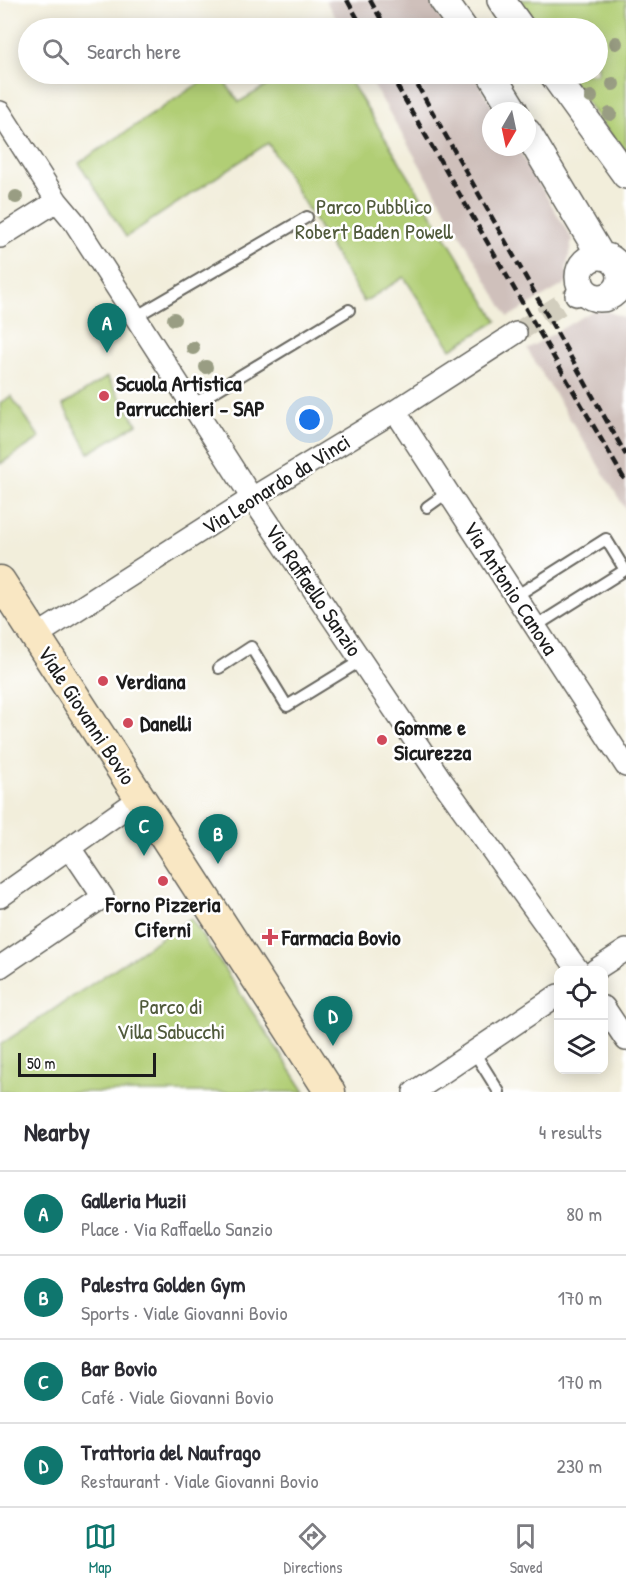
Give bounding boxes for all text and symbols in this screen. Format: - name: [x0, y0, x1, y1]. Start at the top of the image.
- search box: [18, 18, 608, 84]
- icon: search: [39, 35, 72, 68]
- text: Search here: [87, 36, 181, 66]
- north arrow: [482, 102, 536, 156]
- park label: Parco Pubblico Robert Baden Powell: [295, 191, 453, 246]
- pin: A: [88, 304, 126, 353]
- place label: Scuola Artistica Parrucchieri - SAP: [116, 368, 265, 423]
- marker: Scuola Artistica Parrucchieri - SAP: [97, 389, 111, 403]
- your location: [295, 405, 324, 434]
- street label: Via Leonardo da Vinci: [196, 426, 356, 542]
- street label: Via Antonio Canova: [457, 515, 566, 661]
- street label: Via Raffaello Sanzio: [259, 518, 370, 662]
- street label: Viale Giovanni Bovio: [31, 640, 143, 790]
- place label: Verdiana: [115, 666, 186, 696]
- marker: Verdiana: [96, 674, 110, 688]
- place label: Danelli: [140, 708, 192, 738]
- place label: Gomme e Sicurezza: [394, 712, 471, 767]
- marker: Danelli: [121, 716, 135, 730]
- marker: Gomme e Sicurezza: [375, 733, 389, 747]
- pin: C: [124, 806, 164, 856]
- pin: B: [198, 814, 238, 864]
- marker: Forno Pizzeria Ciferni: [156, 874, 170, 888]
- place label: Forno Pizzeria Ciferni: [105, 889, 221, 944]
- place label: Farmacia Bovio: [281, 922, 401, 952]
- marker: Farmacia Bovio: [263, 930, 277, 944]
- map controls: [554, 966, 608, 1074]
- button: locate: [554, 966, 608, 1020]
- park label: Parco di Villa Sabucchi: [117, 991, 225, 1046]
- pin: D: [314, 996, 352, 1046]
- button: layers: [554, 1020, 608, 1074]
- scale bar: [18, 1050, 156, 1078]
- text: 50 m: [27, 1052, 56, 1074]
- text: Nearby: [24, 1114, 90, 1149]
- text: 4 results: [539, 1118, 602, 1145]
- text: Galleria Muzii: [81, 1185, 187, 1215]
- text: A: [39, 1200, 48, 1227]
- text: 80 m: [566, 1200, 602, 1227]
- text: Place · Via Raffaello Sanzio: [81, 1215, 273, 1242]
- text: Palestra Golden Gym: [81, 1269, 245, 1299]
- text: B: [38, 1284, 49, 1311]
- text: 170 m: [558, 1284, 602, 1311]
- text: Sports · Viale Giovanni Bovio: [81, 1299, 288, 1326]
- text: Bar Bovio: [81, 1353, 157, 1383]
- text: C: [38, 1368, 49, 1395]
- text: 170 m: [558, 1368, 602, 1395]
- text: Café · Viale Giovanni Bovio: [81, 1383, 273, 1410]
- text: Trattoria del Naufrago: [81, 1437, 261, 1467]
- text: D: [39, 1452, 48, 1479]
- text: 230 m: [557, 1452, 602, 1479]
- text: Restaurant · Viale Giovanni Bovio: [81, 1467, 318, 1494]
- tab: Map: [84, 1520, 117, 1578]
- tab: Directions: [284, 1520, 342, 1578]
- tab: Saved: [509, 1520, 542, 1578]

